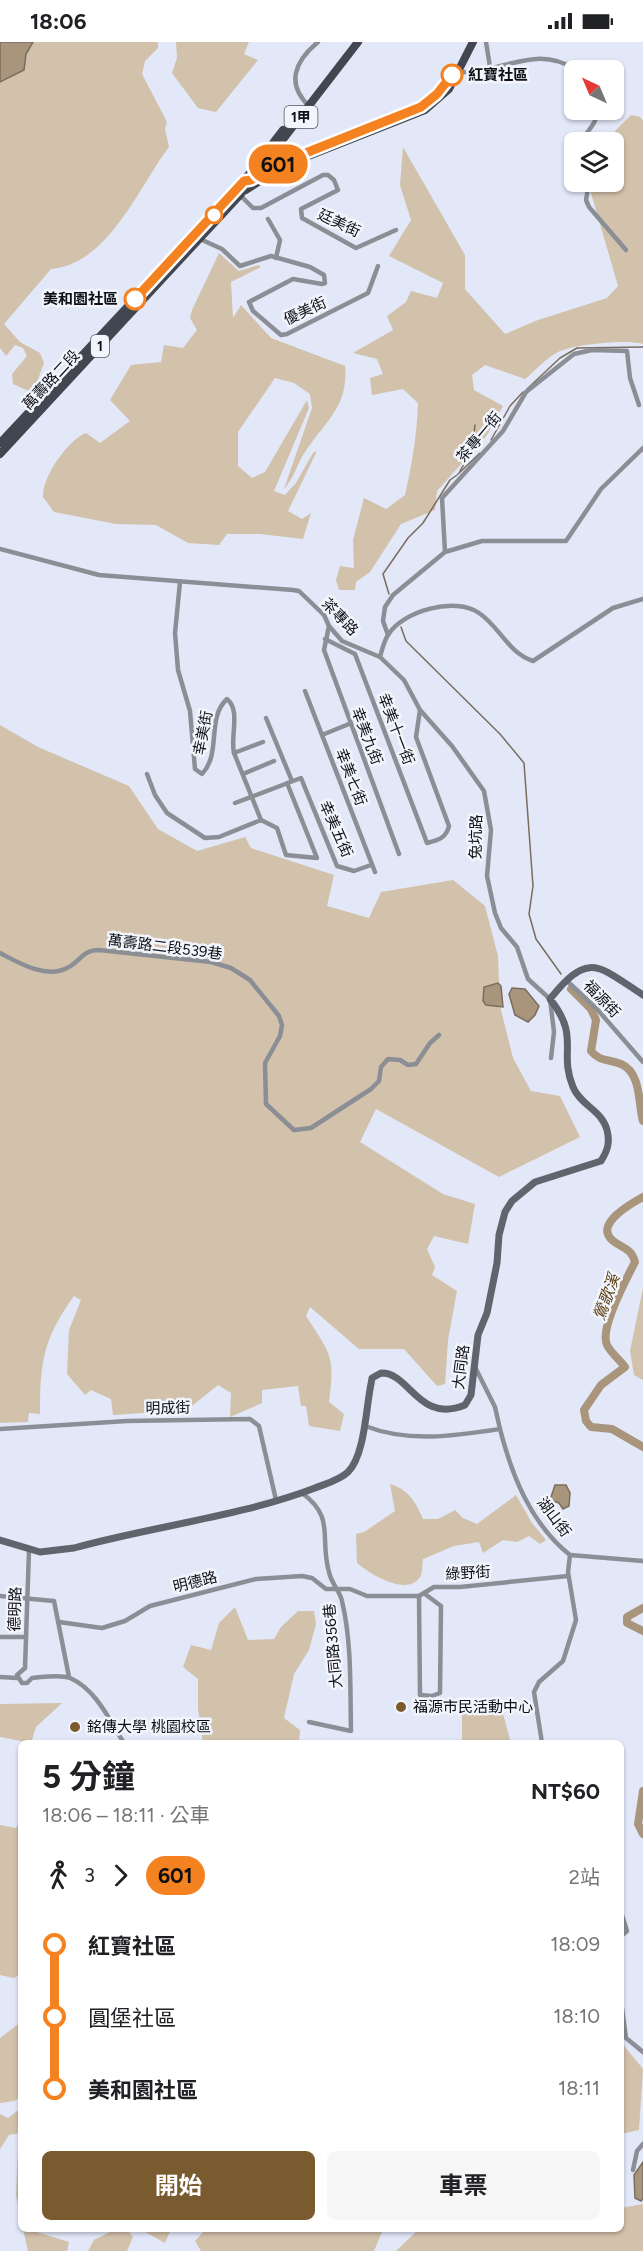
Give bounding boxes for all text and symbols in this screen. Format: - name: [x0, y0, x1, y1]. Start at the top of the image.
- text: 18:06: [30, 8, 86, 35]
- north arrow: [564, 60, 624, 120]
- map controls: [564, 60, 624, 192]
- marker: 紅寶社區: [441, 64, 463, 86]
- place label: 紅寶社區: [468, 66, 528, 84]
- road number: 1甲: [284, 106, 318, 128]
- button: layers: [564, 132, 624, 192]
- line badge: 601: [244, 144, 312, 184]
- text: 601: [261, 152, 295, 177]
- street label: 廷美街: [315, 205, 363, 241]
- unlabelled marker: [205, 206, 223, 224]
- marker: 美和園社區: [124, 288, 146, 310]
- place label: 美和園社區: [43, 290, 118, 308]
- street label: 優美街: [281, 293, 329, 329]
- road number: 1: [91, 335, 109, 357]
- street label: 萬壽路二段: [19, 346, 83, 414]
- street label: 茶專一街: [453, 408, 505, 466]
- street label: 茶專路: [318, 595, 362, 639]
- street label: 幸美十一街: [374, 691, 418, 767]
- street label: 幸美九街: [348, 705, 386, 767]
- street label: 幸美街: [190, 709, 216, 757]
- street label: 幸美七街: [332, 746, 370, 808]
- street label: 幸美五街: [316, 798, 356, 860]
- street label: 兔坑路: [467, 814, 485, 860]
- street label: 萬壽路二段539巷: [107, 931, 223, 963]
- street label: 福源街: [580, 977, 624, 1021]
- water label: 鶯歌溪: [589, 1269, 624, 1323]
- street label: 大同路: [449, 1344, 473, 1390]
- street label: 明成街: [145, 1399, 191, 1417]
- street label: 湖山街: [533, 1494, 575, 1540]
- street label: 綠野街: [445, 1563, 491, 1583]
- street label: 明德路: [171, 1568, 219, 1596]
- street label: 德明路: [5, 1586, 25, 1632]
- street label: 大同路356巷: [320, 1603, 346, 1689]
- place label: 福源市民活動中心: [413, 1698, 533, 1716]
- marker: 福源市民活動中心: [394, 1700, 408, 1714]
- place label: 銘傳大學 桃園校區: [87, 1718, 211, 1736]
- marker: 銘傳大學 桃園校區: [68, 1720, 82, 1734]
- text: 5 分鐘: [42, 1757, 135, 1796]
- text: NT$60: [531, 1778, 600, 1805]
- text: 18:06 – 18:11 · 公車: [42, 1803, 210, 1827]
- icon: walk: [42, 1859, 75, 1892]
- icon: forward: [104, 1859, 137, 1892]
- text: 3: [84, 1863, 95, 1887]
- text: 601: [158, 1863, 193, 1888]
- text: 2站: [569, 1865, 600, 1889]
- text: 18:09: [550, 1932, 600, 1956]
- text: 紅寶社區: [88, 1933, 176, 1960]
- text: 18:10: [553, 2004, 600, 2028]
- text: 圓堡社區: [88, 2005, 176, 2032]
- text: 18:11: [558, 2076, 600, 2100]
- text: 美和園社區: [88, 2077, 198, 2104]
- button: 開始: [42, 2151, 315, 2220]
- button: 車票: [327, 2151, 600, 2220]

